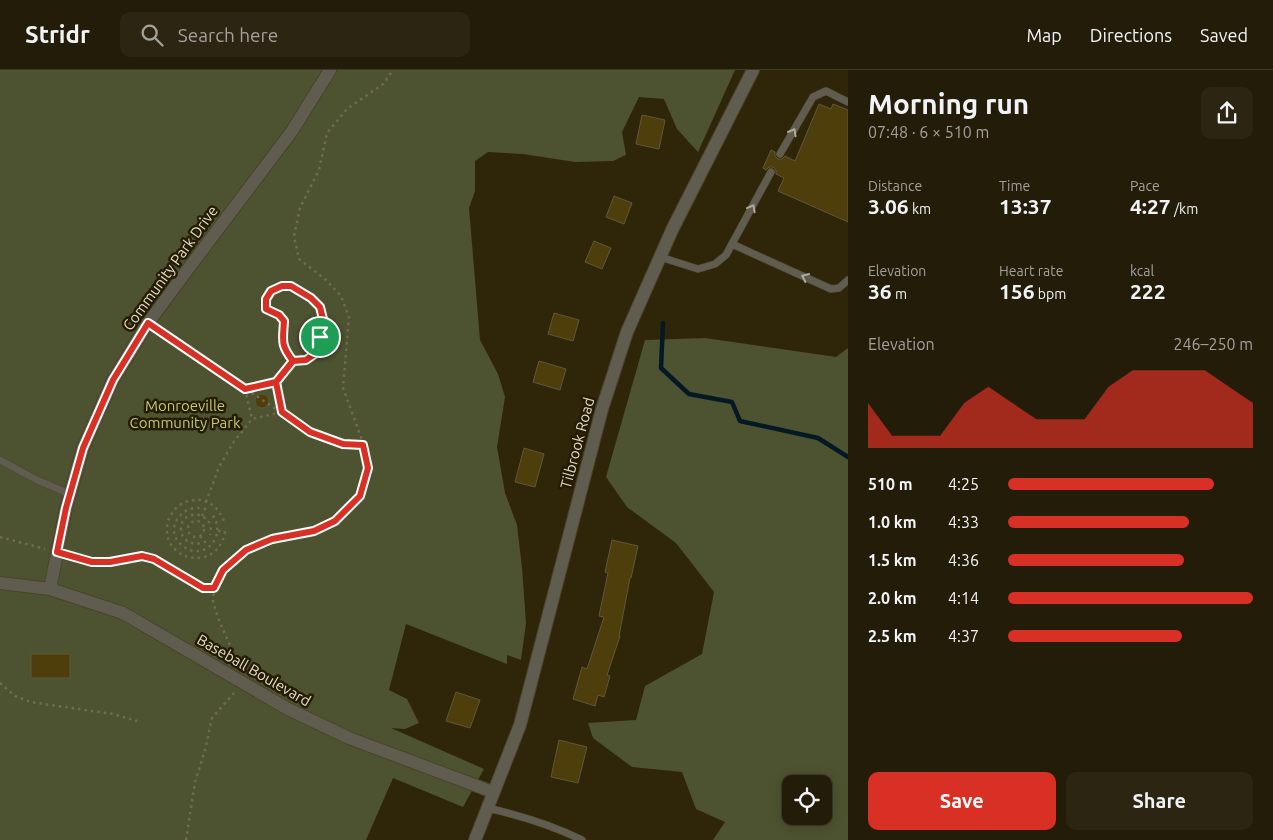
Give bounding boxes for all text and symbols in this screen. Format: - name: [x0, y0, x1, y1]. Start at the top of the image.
- search box: [120, 12, 470, 57]
- text: Stridr: [25, 21, 90, 48]
- icon: search: [138, 21, 166, 49]
- text: Search here: [178, 24, 278, 46]
- text: Map: [1026, 25, 1062, 45]
- text: Directions: [1090, 25, 1172, 45]
- text: Saved: [1200, 25, 1248, 45]
- button: share: [1201, 87, 1253, 139]
- text: Morning run: [868, 88, 1029, 119]
- text: 07:48 · 6 × 510 m: [868, 123, 989, 141]
- one-way arrow: [787, 129, 797, 138]
- text: Distance: [868, 178, 922, 194]
- text: Time: [999, 178, 1030, 194]
- text: Pace: [1130, 178, 1160, 194]
- text: 3.06: [868, 194, 909, 218]
- text: 13:37: [999, 194, 1052, 218]
- text: 4:27: [1130, 194, 1171, 218]
- text: km: [909, 201, 931, 217]
- text: /km: [1171, 201, 1198, 217]
- street label: Community Park Drive: [119, 202, 221, 334]
- one-way arrow: [745, 204, 755, 213]
- text: Elevation: [868, 263, 926, 279]
- text: Heart rate: [999, 263, 1063, 279]
- text: kcal: [1130, 263, 1154, 279]
- one-way arrow: [801, 273, 810, 284]
- text: 36: [868, 279, 892, 303]
- text: 156: [999, 279, 1035, 303]
- text: 222: [1130, 279, 1166, 303]
- text: m: [892, 286, 907, 302]
- text: bpm: [1035, 286, 1066, 302]
- pin: [299, 316, 341, 358]
- icon: arrive: [306, 323, 334, 351]
- text: Elevation: [868, 335, 935, 353]
- text: 246–250 m: [1173, 335, 1253, 353]
- street label: Tilbrook Road: [557, 395, 597, 491]
- park label: Monroeville Community Park: [129, 397, 241, 431]
- text: 510 m: [868, 475, 913, 493]
- text: 4:25: [948, 475, 979, 493]
- text: 1.0 km: [868, 513, 917, 531]
- text: 4:33: [948, 513, 979, 531]
- text: 1.5 km: [868, 551, 917, 569]
- text: 4:36: [948, 551, 979, 569]
- text: 2.0 km: [868, 589, 917, 607]
- text: 4:14: [948, 589, 979, 607]
- text: 2.5 km: [868, 627, 917, 645]
- text: 4:37: [948, 627, 979, 645]
- street label: Baseball Boulevard: [194, 631, 314, 709]
- button: Save: [868, 772, 1056, 830]
- button: Share: [1066, 772, 1253, 830]
- map controls: [782, 775, 832, 825]
- button: locate: [782, 775, 832, 825]

